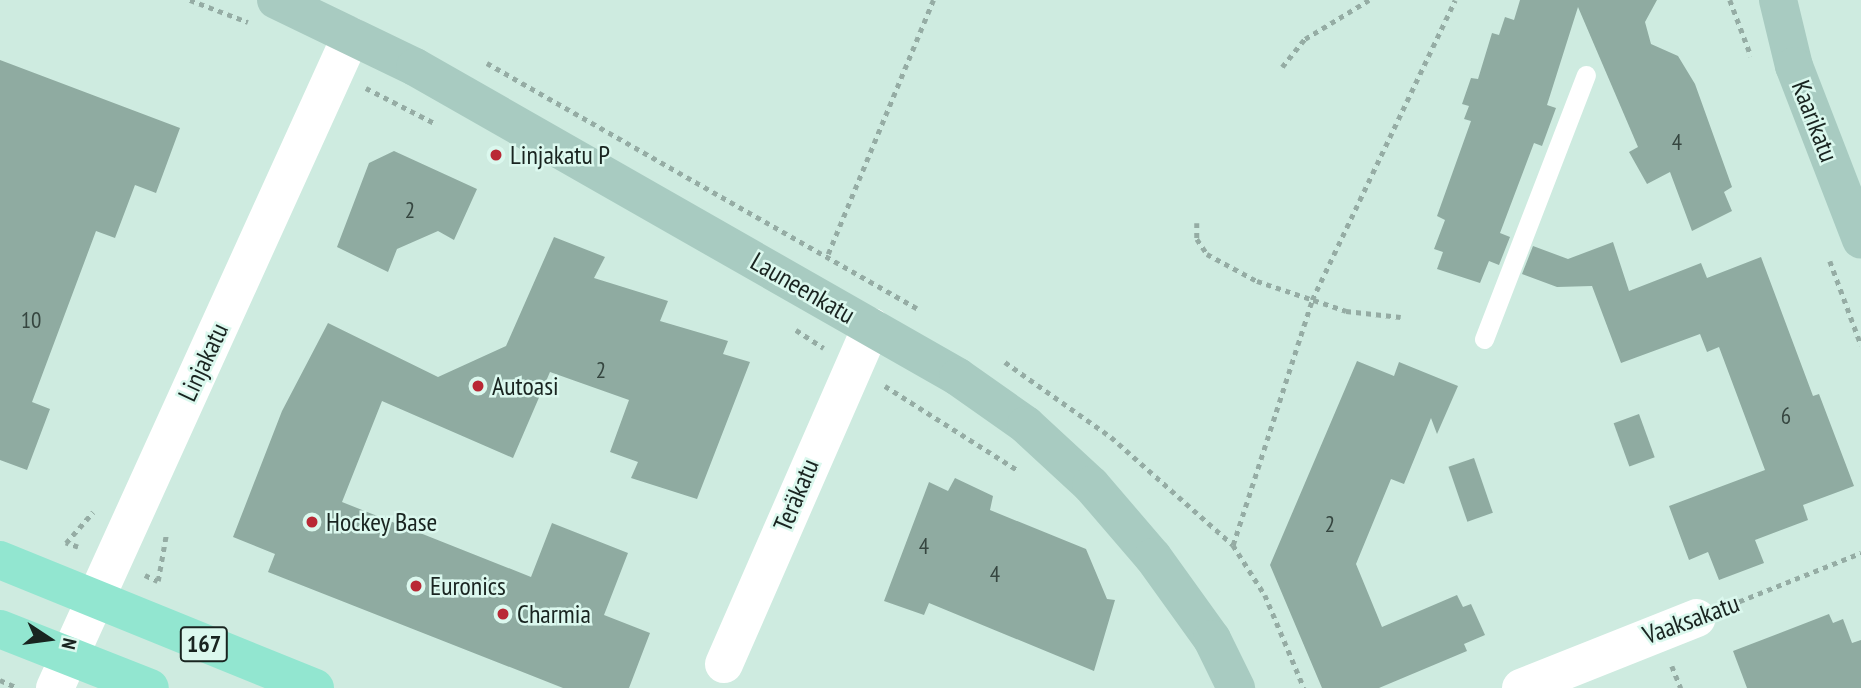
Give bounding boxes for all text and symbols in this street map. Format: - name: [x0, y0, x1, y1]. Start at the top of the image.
- street label: Kaarikatu: [1785, 76, 1845, 166]
- house number: 4: [1672, 128, 1682, 156]
- place label: Linjakatu P: [510, 139, 610, 171]
- marker: Linjakatu P: [488, 147, 504, 163]
- house number: 2: [405, 196, 415, 224]
- street label: Launeenkatu: [745, 246, 861, 330]
- house number: 10: [21, 306, 41, 334]
- street label: Linjakatu: [171, 318, 235, 406]
- house number: 2: [596, 356, 606, 384]
- place label: Autoasi: [492, 370, 559, 402]
- marker: Autoasi: [470, 378, 486, 394]
- house number: 6: [1781, 402, 1791, 430]
- street label: Teräkatu: [767, 454, 825, 536]
- place label: Hockey Base: [326, 506, 438, 538]
- house number: 2: [1325, 510, 1335, 538]
- marker: Hockey Base: [304, 514, 320, 530]
- house number: 4: [919, 532, 929, 560]
- house number: 4: [990, 560, 1000, 588]
- place label: Euronics: [430, 570, 506, 602]
- marker: Euronics: [408, 578, 424, 594]
- street label: Vaaksakatu: [1639, 587, 1743, 651]
- place label: Charmia: [517, 598, 591, 630]
- north arrow: [14, 604, 84, 674]
- marker: Charmia: [495, 606, 511, 622]
- road number: 167: [180, 624, 228, 664]
- text: N: [57, 636, 82, 651]

